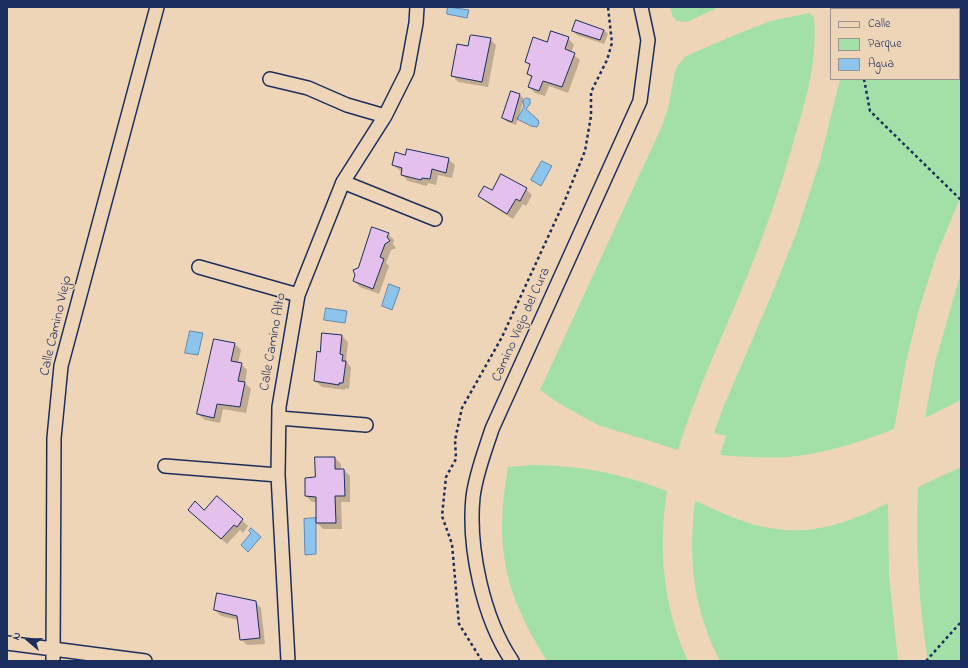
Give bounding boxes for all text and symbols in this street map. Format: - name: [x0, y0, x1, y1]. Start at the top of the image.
- legend: [830, 8, 960, 80]
- text: Calle: [868, 15, 890, 33]
- text: Parque: [868, 35, 902, 53]
- text: Agua: [868, 55, 894, 73]
- street label: Camino Viejo del Cura: [489, 265, 555, 385]
- street label: Calle Camino Viejo: [37, 274, 77, 378]
- street label: Calle Camino Alto: [257, 292, 291, 392]
- north arrow: [8, 620, 48, 660]
- text: N: [8, 630, 25, 642]

